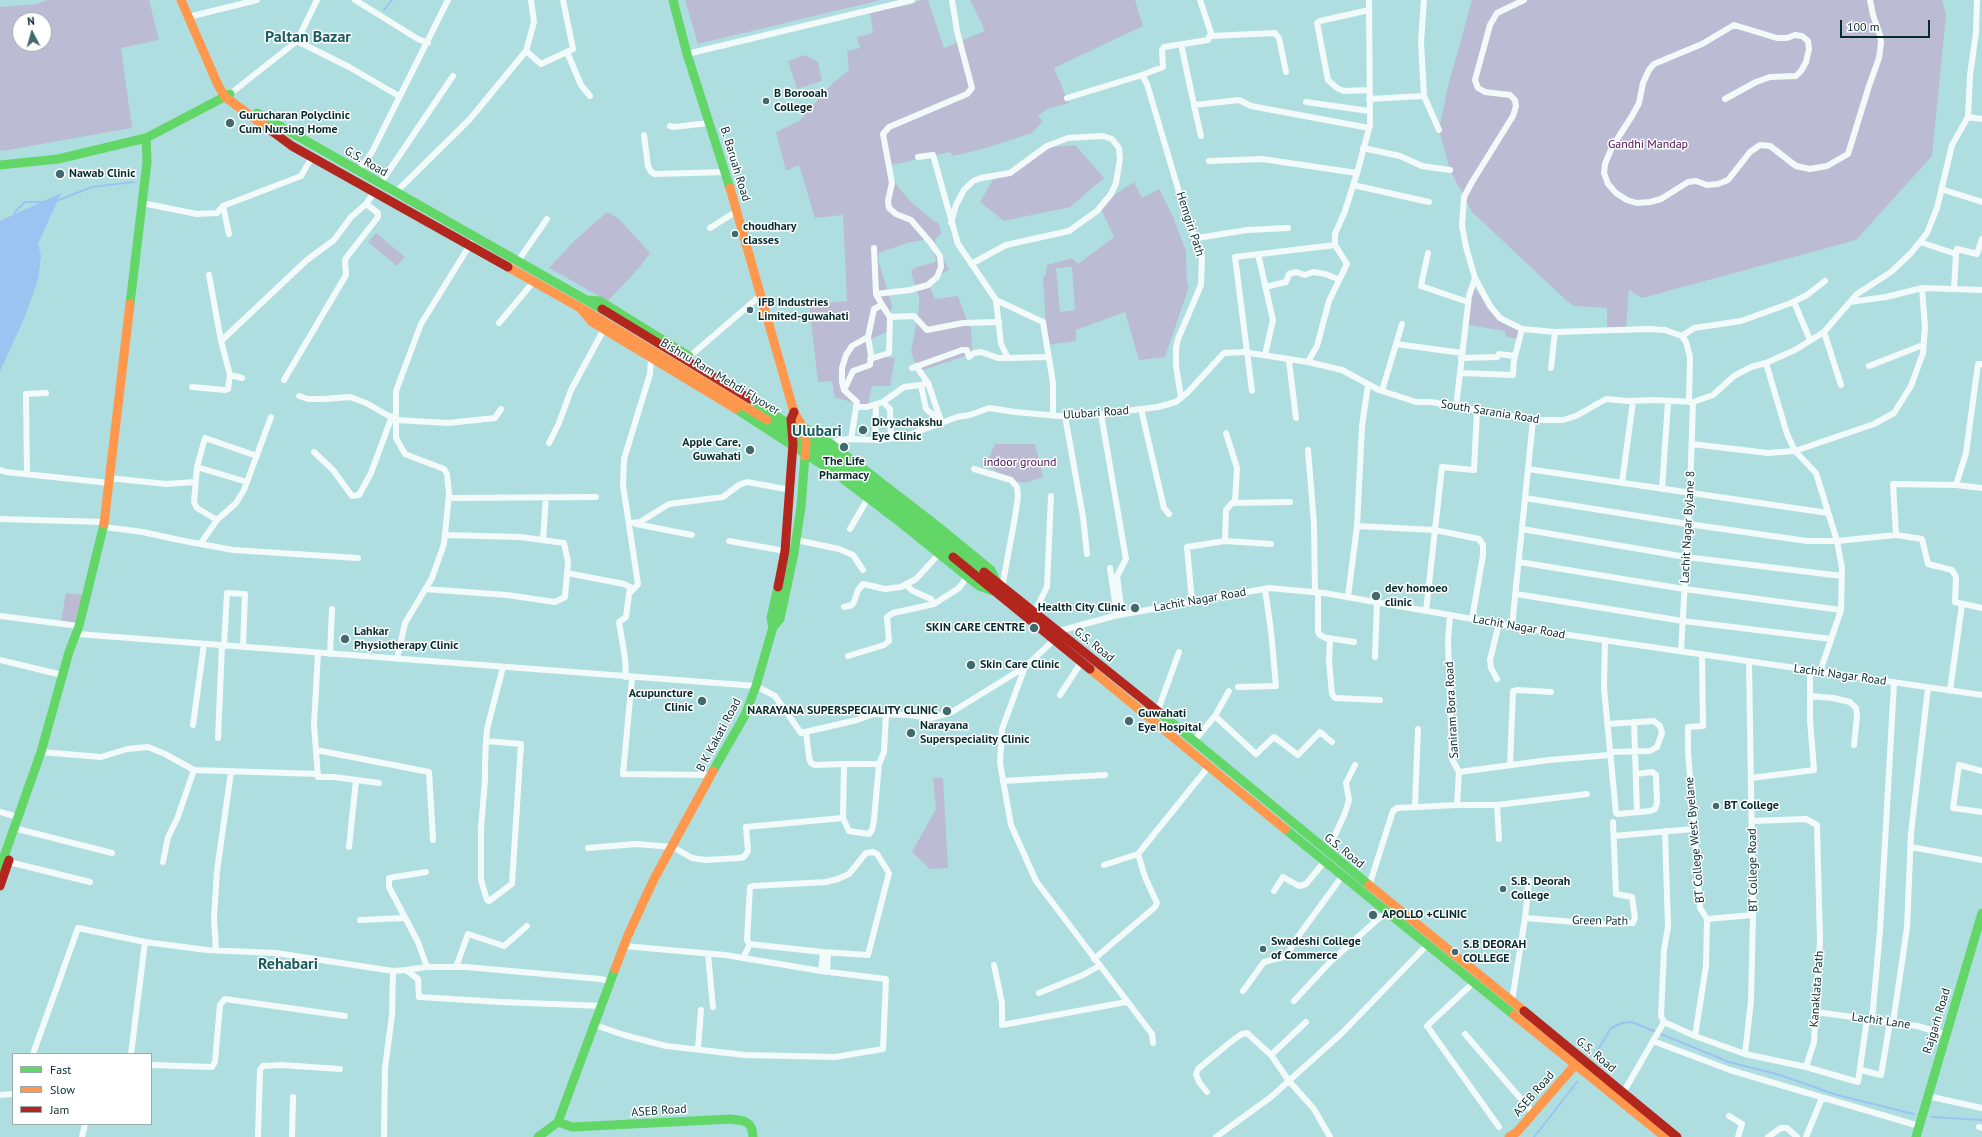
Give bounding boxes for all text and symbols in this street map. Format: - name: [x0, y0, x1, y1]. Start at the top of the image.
- north arrow: [12, 12, 52, 52]
- scale bar: [1842, 12, 1932, 38]
- text: N: [27, 14, 35, 28]
- text: 100 m: [1847, 19, 1880, 34]
- district label: Paltan Bazar: [265, 27, 351, 47]
- place label: B Borooah College: [774, 87, 827, 115]
- marker: B Borooah College: [761, 96, 771, 106]
- place label: Gurucharan Polyclinic Cum Nursing Home: [239, 109, 350, 137]
- marker: Gurucharan Polyclinic Cum Nursing Home: [224, 117, 236, 129]
- street label: B. Baruah Road: [717, 125, 753, 203]
- park label: Gandhi Mandap: [1608, 138, 1688, 152]
- street label: G.S. Road: [342, 144, 390, 180]
- place label: Nawab Clinic: [69, 167, 135, 181]
- marker: Nawab Clinic: [54, 168, 66, 180]
- street label: Hemgiri Path: [1173, 190, 1207, 258]
- place label: choudhary classes: [743, 220, 797, 248]
- marker: choudhary classes: [730, 229, 740, 239]
- place label: IFB Industries Limited-guwahati: [758, 296, 849, 324]
- marker: IFB Industries Limited-guwahati: [745, 305, 755, 315]
- street label: Bishnu Ram Mehdi Flyover: [658, 336, 782, 418]
- street label: South Sarania Road: [1440, 397, 1540, 427]
- street label: Ulubari Road: [1063, 404, 1129, 422]
- place label: Divyachakshu Eye Clinic: [872, 416, 943, 444]
- district label: Ulubari: [792, 421, 842, 441]
- marker: Divyachakshu Eye Clinic: [857, 424, 869, 436]
- place label: Apple Care, Guwahati: [682, 436, 741, 464]
- marker: The Life Pharmacy: [838, 441, 850, 453]
- marker: Apple Care, Guwahati: [744, 444, 756, 456]
- place label: The Life Pharmacy: [819, 455, 869, 483]
- park label: indoor ground: [984, 456, 1056, 470]
- street label: Lachit Nagar Bylane 8: [1678, 470, 1698, 584]
- place label: dev homoeo clinic: [1385, 582, 1448, 610]
- street label: Lachit Nagar Road: [1153, 585, 1247, 615]
- marker: dev homoeo clinic: [1370, 590, 1382, 602]
- place label: Health City Clinic: [1038, 601, 1126, 615]
- marker: Health City Clinic: [1129, 602, 1141, 614]
- street label: Lachit Nagar Road: [1472, 612, 1566, 642]
- place label: SKIN CARE CENTRE: [926, 621, 1025, 635]
- marker: SKIN CARE CENTRE: [1028, 622, 1040, 634]
- street label: G.S. Road: [1071, 624, 1117, 666]
- place label: Lahkar Physiotherapy Clinic: [354, 625, 458, 653]
- marker: Lahkar Physiotherapy Clinic: [339, 633, 351, 645]
- place label: Skin Care Clinic: [980, 658, 1059, 672]
- marker: Skin Care Clinic: [965, 659, 977, 671]
- street label: Saniram Bora Road: [1442, 661, 1462, 759]
- street label: Lachit Nagar Road: [1793, 661, 1887, 689]
- place label: Acupuncture Clinic: [629, 687, 693, 715]
- marker: Acupuncture Clinic: [696, 695, 708, 707]
- street label: B K Kakati Road: [694, 696, 744, 774]
- place label: NARAYANA SUPERSPECIALITY CLINIC: [747, 704, 938, 718]
- marker: NARAYANA SUPERSPECIALITY CLINIC: [941, 705, 953, 717]
- place label: Guwahati Eye Hospital: [1138, 707, 1202, 735]
- marker: Guwahati Eye Hospital: [1123, 715, 1135, 727]
- place label: Narayana Superspeciality Clinic: [920, 719, 1029, 747]
- marker: Narayana Superspeciality Clinic: [905, 727, 917, 739]
- street label: BT College West Byelane: [1682, 776, 1708, 904]
- place label: BT College: [1724, 799, 1779, 813]
- marker: BT College: [1711, 801, 1721, 811]
- street label: BT College Road: [1745, 828, 1761, 912]
- street label: G.S. Road: [1321, 830, 1367, 872]
- place label: S.B. Deorah College: [1511, 875, 1570, 903]
- marker: S.B. Deorah College: [1498, 884, 1508, 894]
- place label: APOLLO +CLINIC: [1382, 908, 1467, 922]
- marker: APOLLO +CLINIC: [1367, 909, 1379, 921]
- street label: Green Path: [1572, 913, 1628, 929]
- place label: Swadeshi College of Commerce: [1271, 935, 1361, 963]
- place label: S.B DEORAH COLLEGE: [1463, 938, 1526, 966]
- marker: Swadeshi College of Commerce: [1258, 944, 1268, 954]
- marker: S.B DEORAH COLLEGE: [1450, 947, 1460, 957]
- street label: Kanaklata Path: [1807, 950, 1827, 1028]
- district label: Rehabari: [258, 954, 318, 974]
- street label: Rajgarh Road: [1920, 986, 1954, 1056]
- street label: Lachit Lane: [1851, 1010, 1911, 1032]
- street label: G.S. Road: [1573, 1034, 1619, 1076]
- legend: [12, 1053, 152, 1125]
- text: Fast: [50, 1062, 71, 1077]
- street label: ASEB Road: [1510, 1068, 1558, 1120]
- text: Slow: [50, 1082, 75, 1097]
- text: Jam: [50, 1102, 69, 1117]
- street label: ASEB Road: [631, 1102, 687, 1120]

